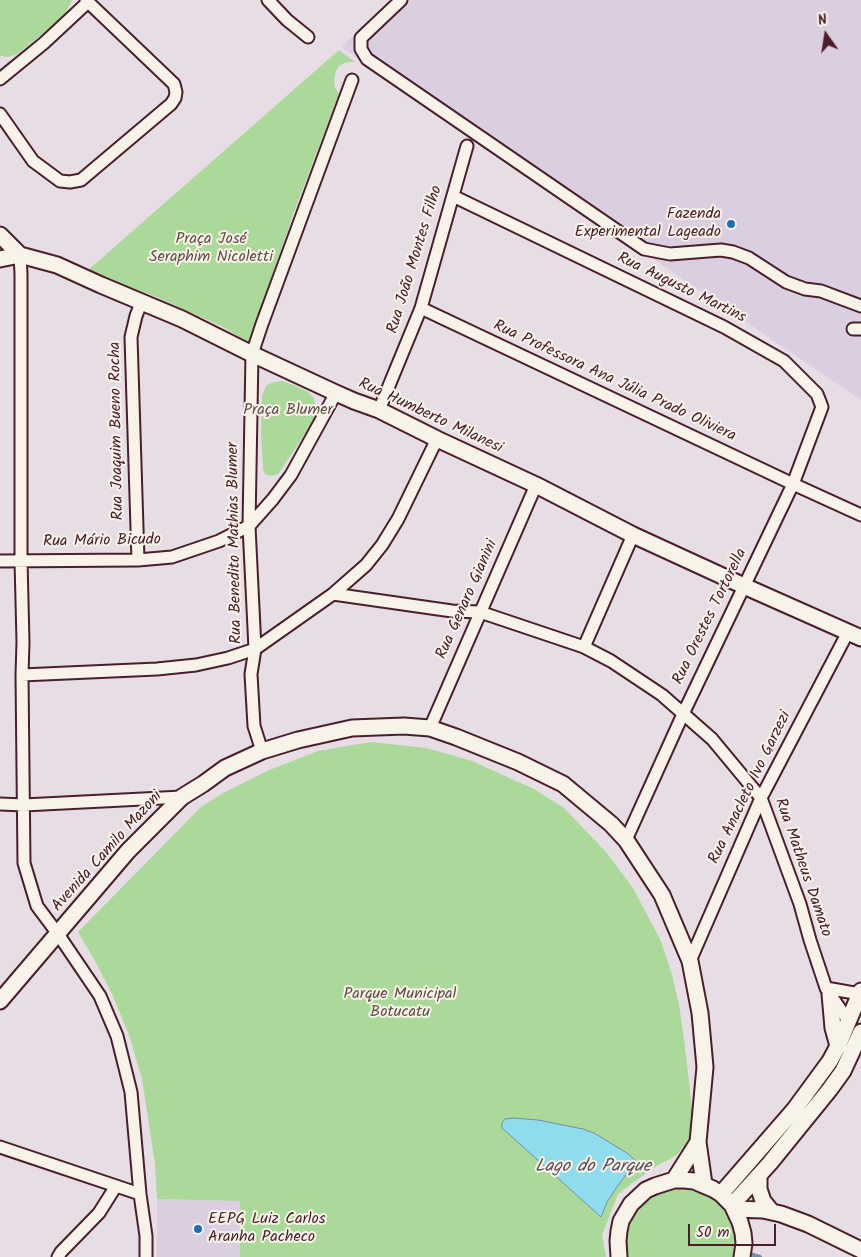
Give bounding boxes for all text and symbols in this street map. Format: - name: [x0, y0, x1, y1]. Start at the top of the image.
- text: N: [816, 9, 829, 32]
- north arrow: [801, 10, 851, 60]
- street label: Rua João Montes Filho: [384, 184, 448, 336]
- place label: Fazenda Experimental Lageado: [575, 205, 721, 243]
- marker: Fazenda Experimental Lageado: [725, 218, 737, 230]
- park label: Praça José Seraphim Nicoletti: [149, 230, 273, 268]
- street label: Rua Augusto Martins: [613, 249, 749, 329]
- street label: Rua Professora Ana Júlia Prado Oliviera: [490, 317, 738, 447]
- street label: Rua Joaquim Bueno Rocha: [107, 342, 129, 520]
- street label: Rua Humberto Milanesi: [355, 375, 505, 459]
- park label: Praça Blumer: [243, 401, 333, 421]
- street label: Rua Benedito Mathias Blumer: [225, 442, 247, 644]
- street label: Rua Mário Bicudo: [43, 531, 161, 553]
- street label: Rua Genaro Gianini: [433, 537, 503, 663]
- street label: Rua Orestes Tortorella: [670, 546, 752, 688]
- street label: Rua Anacleto Ivo Garzezi: [706, 708, 796, 868]
- street label: Avenida Camilo Mazoni: [49, 788, 167, 916]
- street label: Rua Matheus Damato: [769, 796, 835, 940]
- park label: Parque Municipal Botucatu: [343, 985, 457, 1023]
- water label: Lago do Parque: [535, 1157, 651, 1179]
- place label: EEPG Luiz Carlos Aranha Pacheco: [208, 1210, 326, 1248]
- scale bar: [691, 1214, 778, 1246]
- text: 50 m: [696, 1221, 730, 1245]
- marker: EEPG Luiz Carlos Aranha Pacheco: [192, 1223, 204, 1235]

